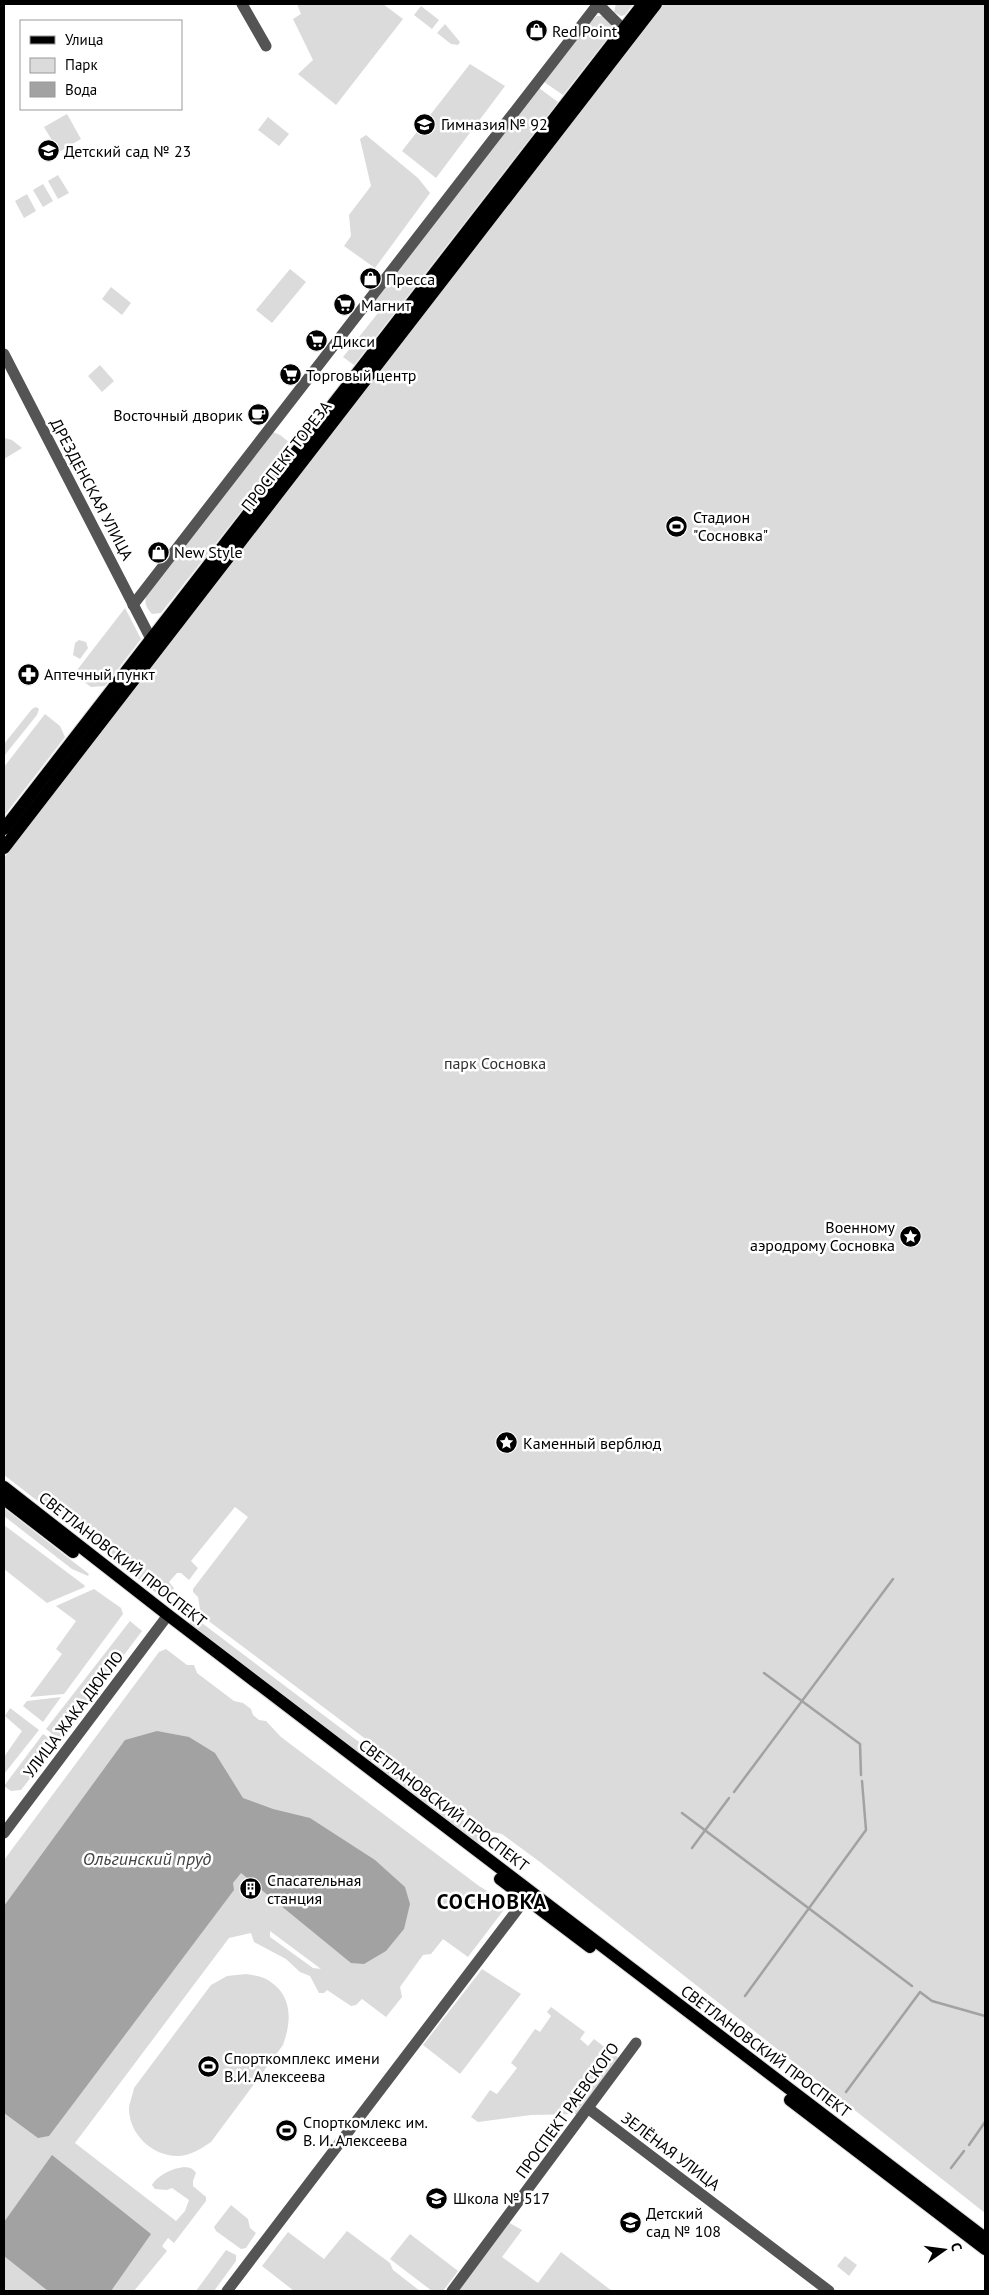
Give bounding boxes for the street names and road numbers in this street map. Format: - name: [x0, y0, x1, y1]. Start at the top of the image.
- street label: ПРОСПЕКТ ТОРЕЗА: [237, 396, 336, 515]
- street label: ДРЕЗДЕНСКАЯ УЛИЦА: [46, 415, 138, 564]
- street label: СВЕТЛАНОВСКИЙ ПРОСПЕКТ: [35, 1487, 211, 1631]
- street label: УЛИЦА ЖАКА ДЮКЛО: [19, 1646, 127, 1781]
- street label: СВЕТЛАНОВСКИЙ ПРОСПЕКТ: [355, 1735, 533, 1876]
- street label: СВЕТЛАНОВСКИЙ ПРОСПЕКТ: [677, 1981, 855, 2122]
- street label: ПРОСПЕКТ РАЕВСКОГО: [511, 2038, 623, 2182]
- street label: ЗЕЛЁНАЯ УЛИЦА: [618, 2107, 725, 2195]

